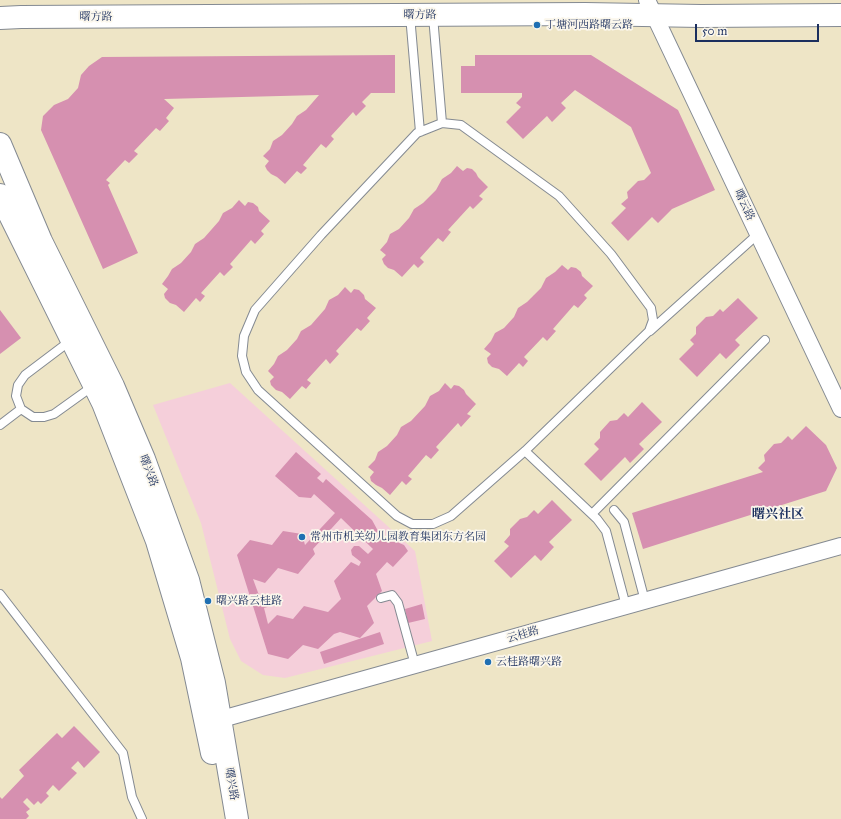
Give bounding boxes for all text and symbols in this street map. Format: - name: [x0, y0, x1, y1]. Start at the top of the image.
- street label: 曙方路: [404, 8, 436, 22]
- street label: 曙方路: [80, 10, 112, 24]
- scale bar: [697, 16, 821, 42]
- place label: 丁塘河西路曙云路: [545, 18, 633, 32]
- marker: 丁塘河西路曙云路: [532, 20, 542, 30]
- text: 50 m: [702, 24, 727, 38]
- street label: 曙云路: [731, 187, 757, 223]
- street label: 曙兴路: [136, 453, 160, 489]
- district label: 曙兴社区: [752, 507, 804, 523]
- place label: 常州市机关幼儿园教育集团东方名园: [310, 530, 486, 544]
- marker: 常州市机关幼儿园教育集团东方名园: [297, 532, 307, 542]
- place label: 曙兴路云桂路: [216, 594, 282, 608]
- marker: 曙兴路云桂路: [203, 596, 213, 606]
- street label: 云桂路: [505, 624, 541, 646]
- place label: 云桂路曙兴路: [496, 655, 562, 669]
- marker: 云桂路曙兴路: [483, 657, 493, 667]
- street label: 曙兴路: [222, 767, 240, 801]

